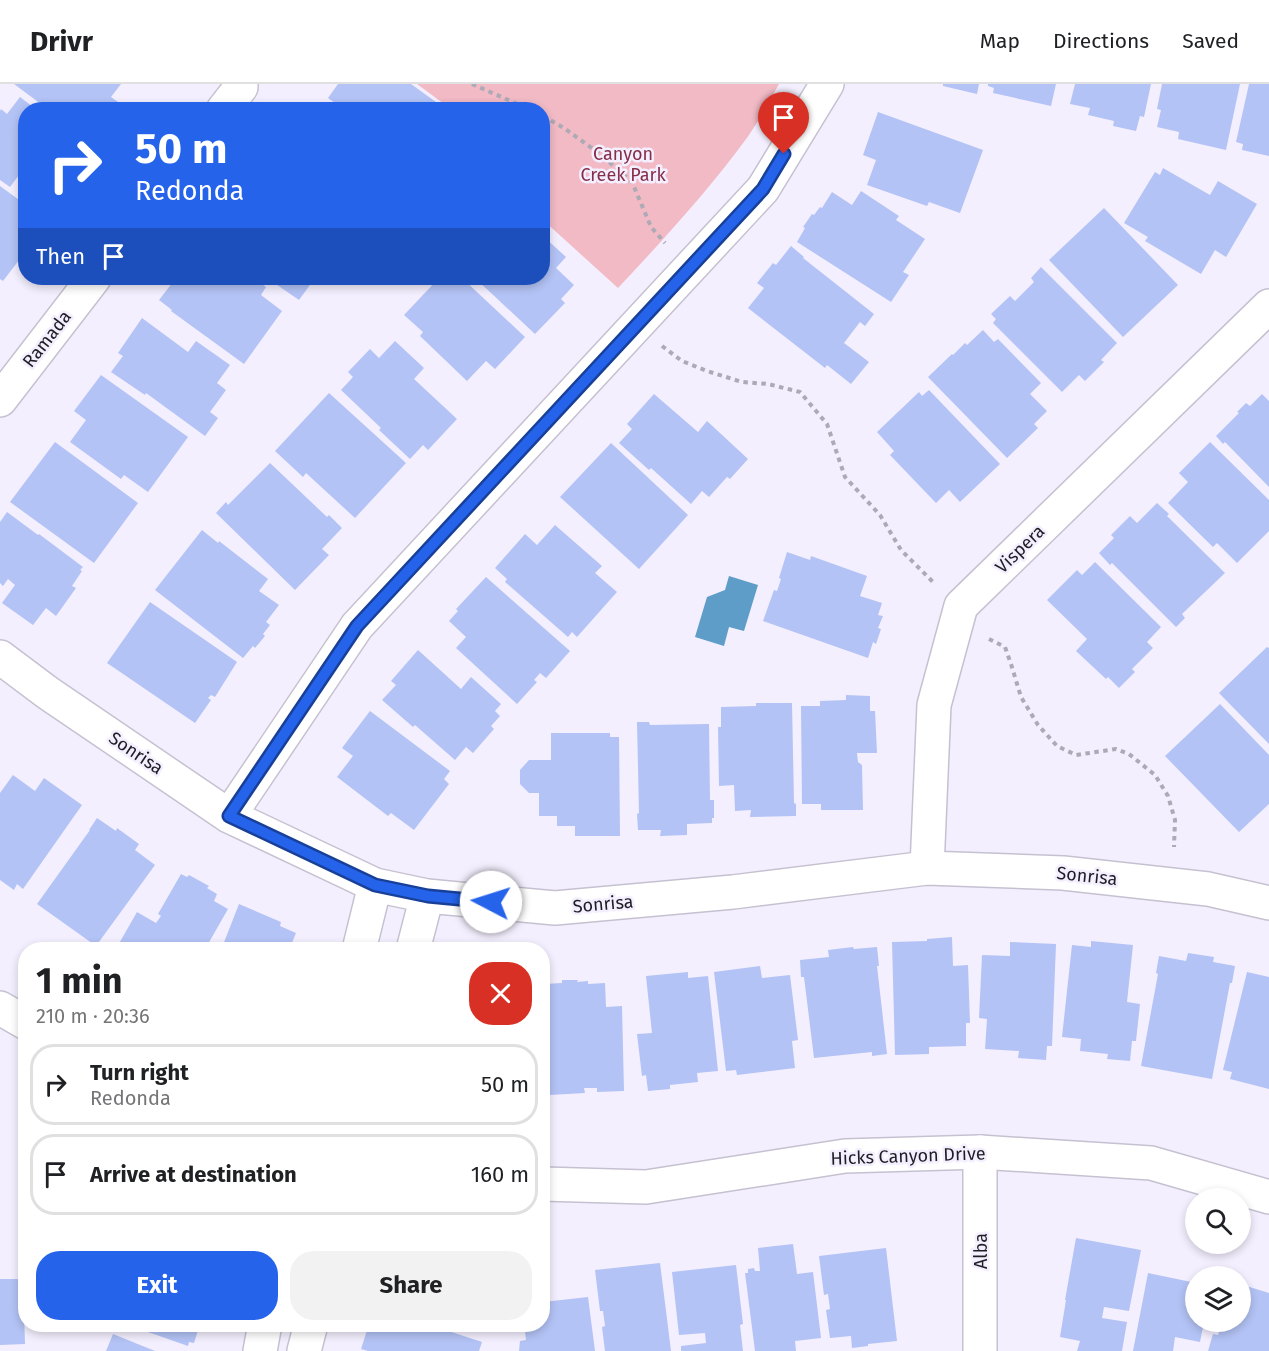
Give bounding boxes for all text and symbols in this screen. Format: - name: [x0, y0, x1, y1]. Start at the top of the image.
- text: Drivr: [30, 25, 93, 58]
- text: Map: [980, 28, 1020, 54]
- text: Directions: [1053, 28, 1149, 54]
- text: Saved: [1182, 28, 1239, 54]
- pin: [758, 92, 809, 154]
- icon: arrive: [767, 101, 800, 134]
- text: 50 m: [135, 124, 228, 174]
- icon: right: [36, 126, 114, 204]
- park label: Canyon Creek Park: [580, 143, 666, 186]
- text: Redonda: [135, 175, 244, 207]
- icon: arrive: [97, 240, 130, 273]
- text: Then: [36, 243, 85, 270]
- street label: Ramada: [18, 306, 76, 372]
- street label: Vispera: [991, 520, 1049, 578]
- street label: Sonrisa: [105, 727, 167, 779]
- street label: Sonrisa: [1056, 862, 1118, 890]
- position arrow: [459, 870, 523, 934]
- street label: Sonrisa: [572, 890, 634, 918]
- text: 1 min: [36, 959, 123, 1003]
- button: close: [469, 962, 532, 1025]
- text: 210 m · 20:36: [36, 1004, 150, 1028]
- text: Turn right: [90, 1059, 189, 1086]
- icon: right: [39, 1068, 72, 1101]
- text: 50 m: [481, 1071, 529, 1098]
- text: Redonda: [90, 1086, 171, 1110]
- street label: Hicks Canyon Drive: [830, 1142, 986, 1170]
- icon: arrive: [39, 1158, 72, 1191]
- text: Arrive at destination: [90, 1161, 297, 1188]
- text: 160 m: [471, 1161, 529, 1188]
- map controls: [1185, 1188, 1251, 1332]
- button: search: [1185, 1188, 1251, 1254]
- street label: Alba: [970, 1233, 992, 1269]
- button: Exit: [36, 1251, 278, 1320]
- button: Share: [290, 1251, 532, 1320]
- button: layers: [1185, 1266, 1251, 1332]

